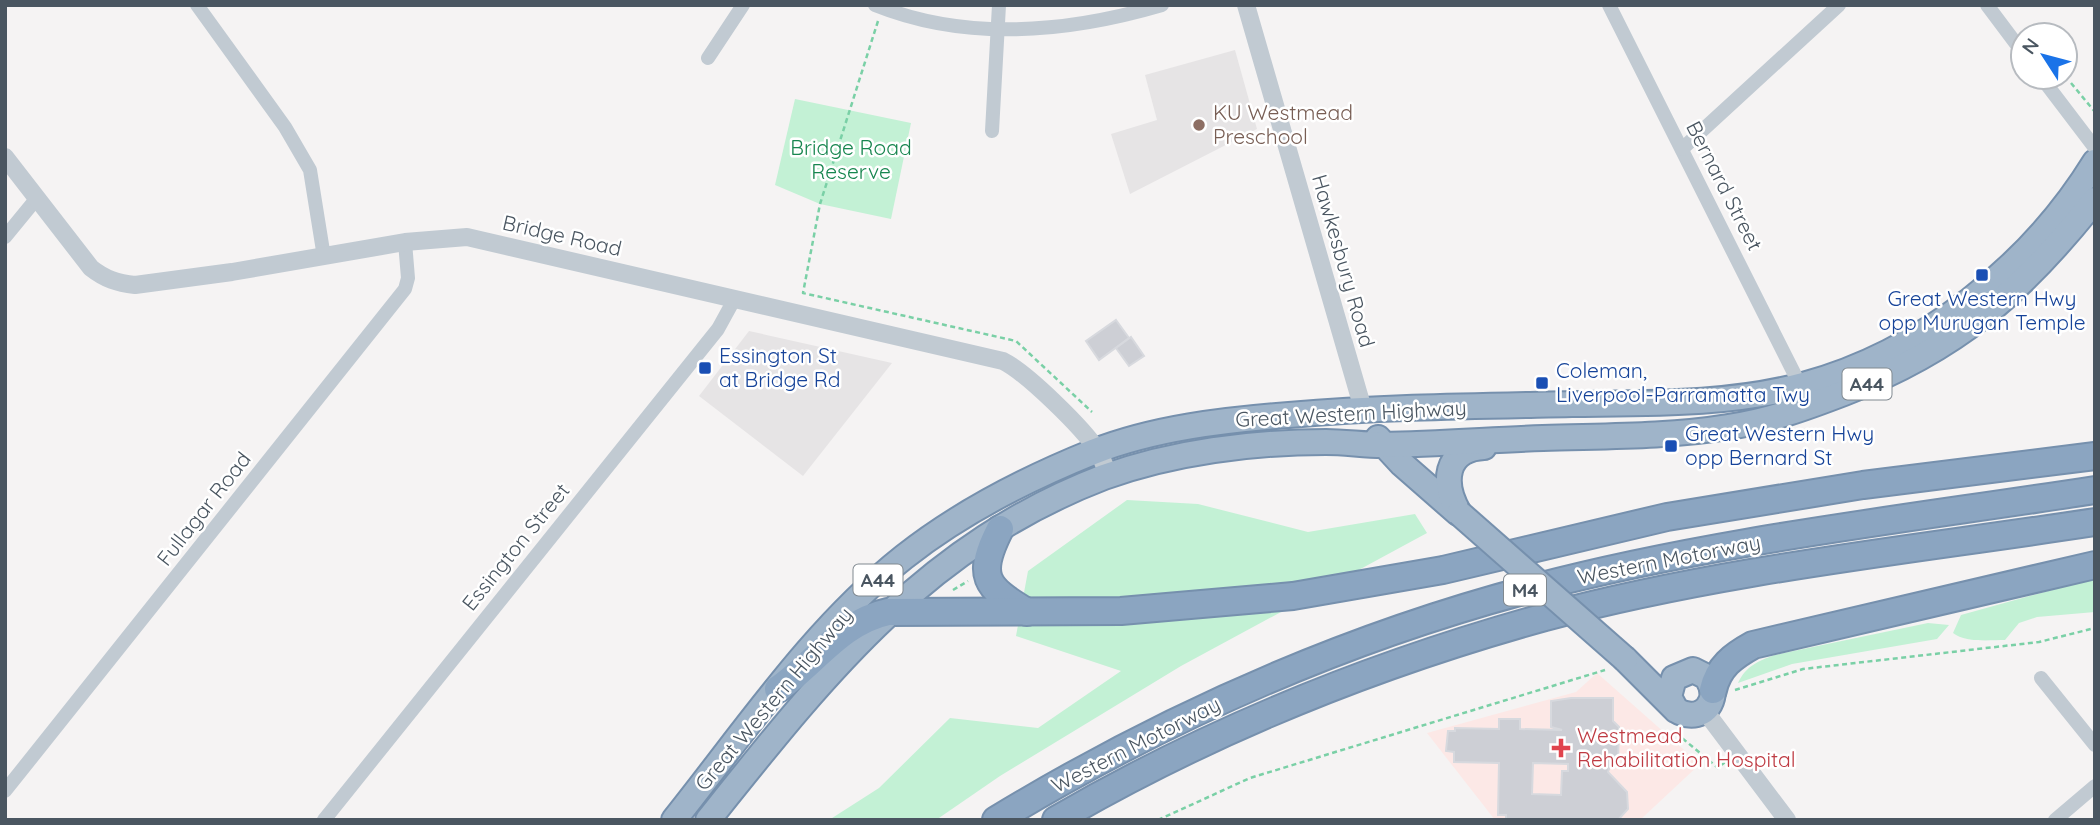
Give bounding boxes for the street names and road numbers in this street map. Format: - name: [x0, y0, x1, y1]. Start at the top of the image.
- street label: Bernard Street: [1681, 116, 1769, 255]
- street label: Hawkesbury Road: [1307, 171, 1381, 350]
- street label: Bridge Road: [500, 209, 624, 261]
- road number: A44: [1842, 368, 1892, 400]
- street label: Great Western Highway: [1235, 394, 1467, 432]
- street label: Fullagar Road: [151, 446, 256, 571]
- street label: Essington Street: [456, 477, 575, 615]
- street label: Western Motorway: [1575, 529, 1763, 590]
- road number: A44: [854, 565, 903, 596]
- road number: M4: [1504, 575, 1546, 606]
- street label: Great Western Highway: [689, 601, 858, 795]
- street label: Western Motorway: [1047, 690, 1224, 798]

